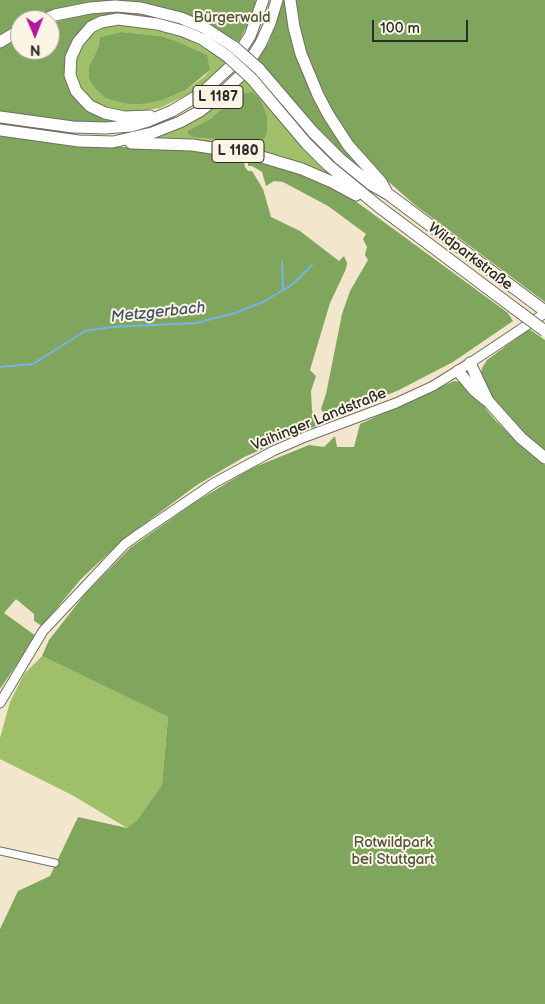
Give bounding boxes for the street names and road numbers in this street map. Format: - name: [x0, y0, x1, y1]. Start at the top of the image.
- road number: L 1187: [193, 85, 243, 108]
- road number: L 1180: [212, 140, 264, 162]
- street label: Wildparkstraße: [424, 219, 516, 295]
- street label: Vaihinger Landstraße: [249, 385, 389, 455]

